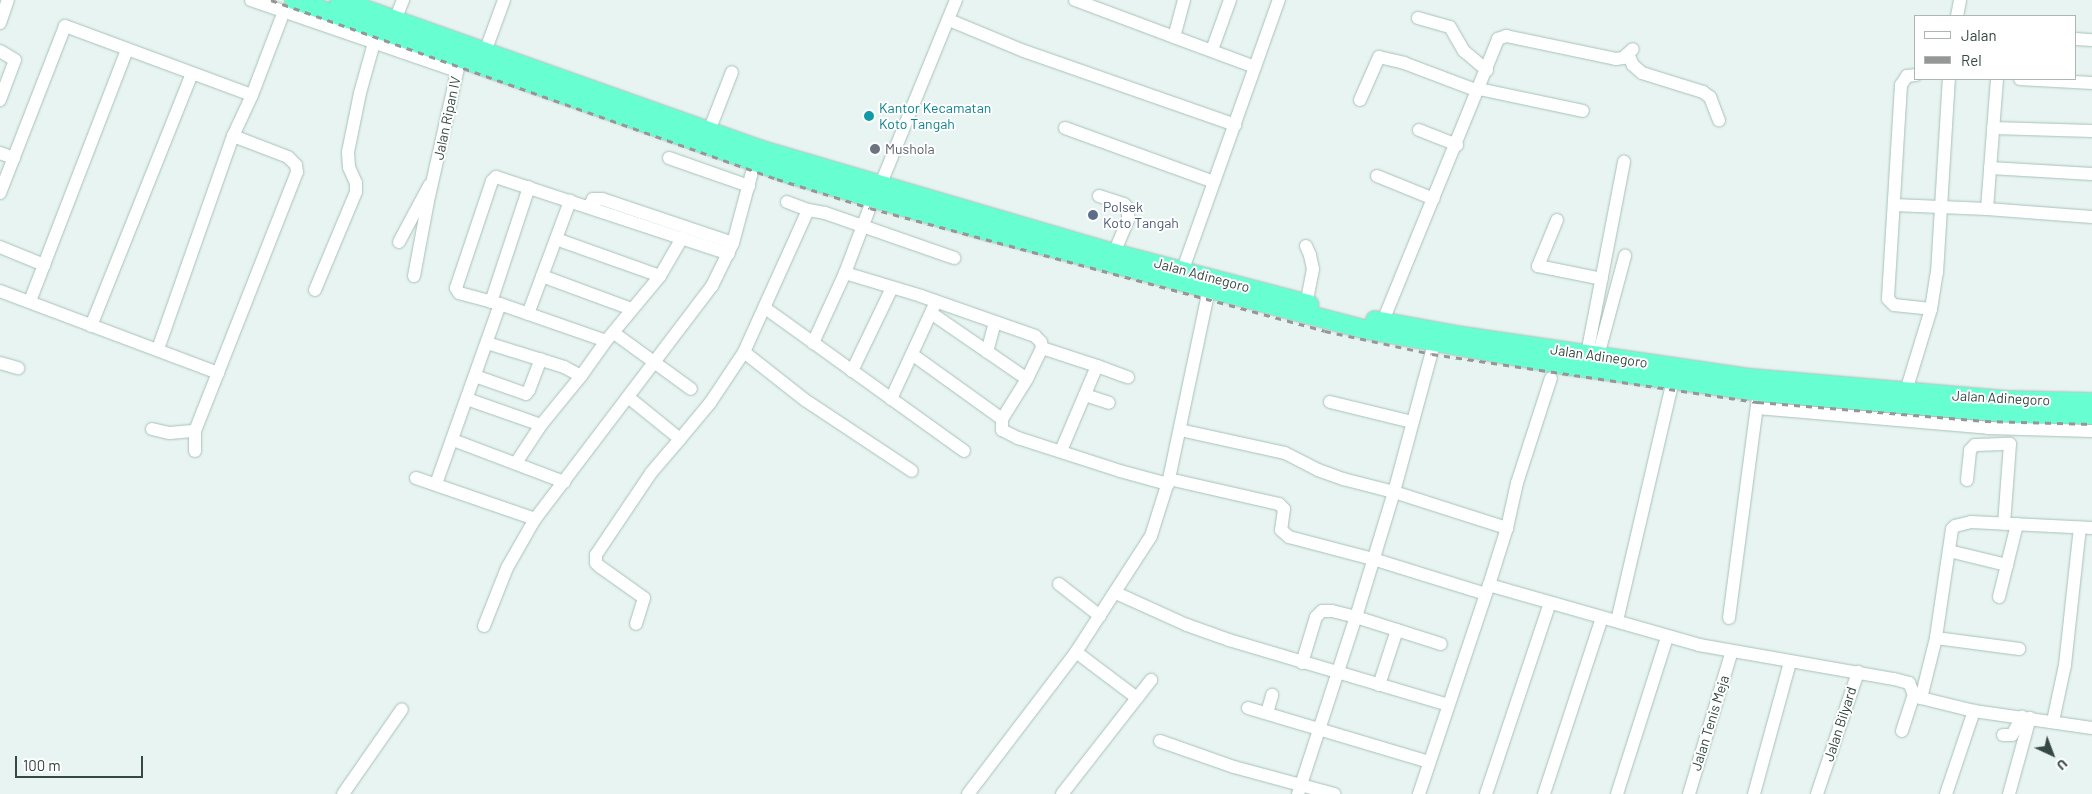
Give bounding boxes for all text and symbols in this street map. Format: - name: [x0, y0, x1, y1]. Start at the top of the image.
- legend: [1914, 15, 2077, 80]
- text: Jalan: [1961, 26, 1997, 44]
- text: Rel: [1961, 51, 1982, 69]
- street label: Jalan Ripan IV: [430, 75, 464, 161]
- place label: Kantor Kecamatan Koto Tangah: [879, 100, 991, 132]
- marker: Kantor Kecamatan Koto Tangah: [863, 110, 875, 122]
- place label: Mushola: [885, 141, 935, 157]
- marker: Mushola: [869, 143, 881, 155]
- place label: Polsek Koto Tangah: [1103, 199, 1179, 232]
- marker: Polsek Koto Tangah: [1087, 209, 1099, 221]
- street label: Jalan Adinegoro: [1152, 254, 1252, 296]
- street label: Jalan Adinegoro: [1549, 341, 1649, 371]
- street label: Jalan Adinegoro: [1952, 387, 2050, 409]
- street label: Jalan Tenis Meja: [1687, 673, 1733, 773]
- street label: Jalan Bilyard: [1820, 684, 1860, 764]
- north arrow: [2027, 729, 2077, 779]
- scale bar: [18, 746, 145, 778]
- text: 100 m: [23, 756, 61, 774]
- text: U: [2054, 756, 2072, 775]

